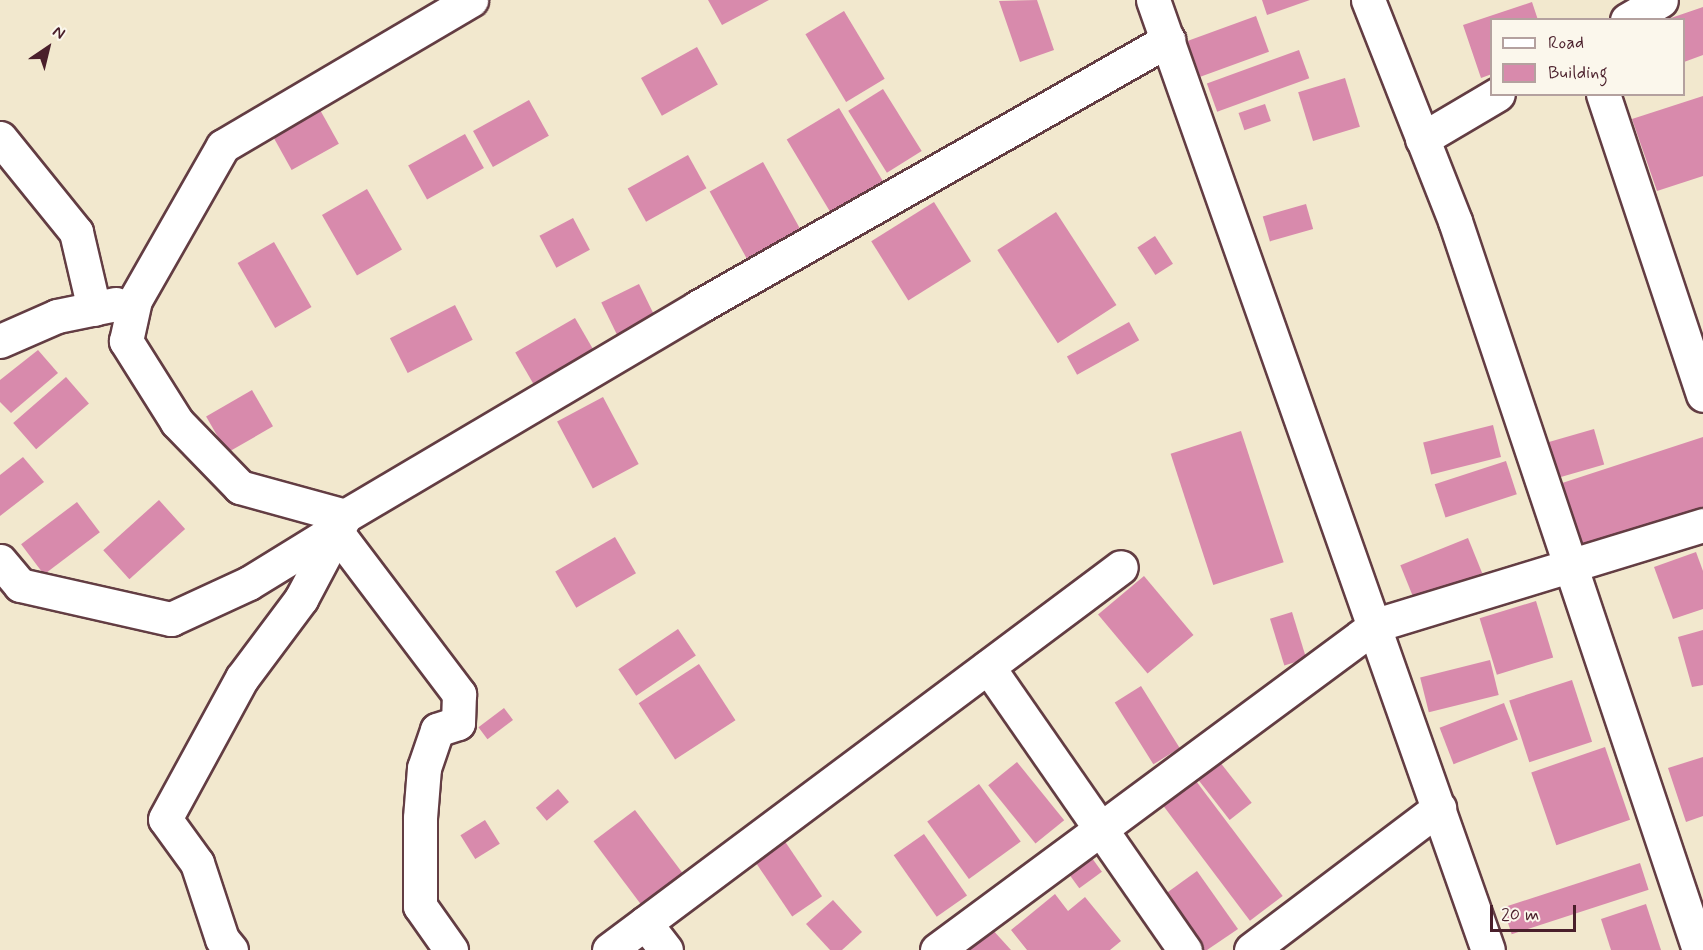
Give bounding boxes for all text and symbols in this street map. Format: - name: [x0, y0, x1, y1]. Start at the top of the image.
- north arrow: [18, 18, 78, 78]
- legend: [1490, 18, 1685, 96]
- text: N: [48, 21, 69, 45]
- text: Road: [1548, 31, 1584, 55]
- text: Building: [1548, 61, 1608, 85]
- scale bar: [1493, 893, 1578, 931]
- text: 20 m: [1501, 903, 1539, 927]

